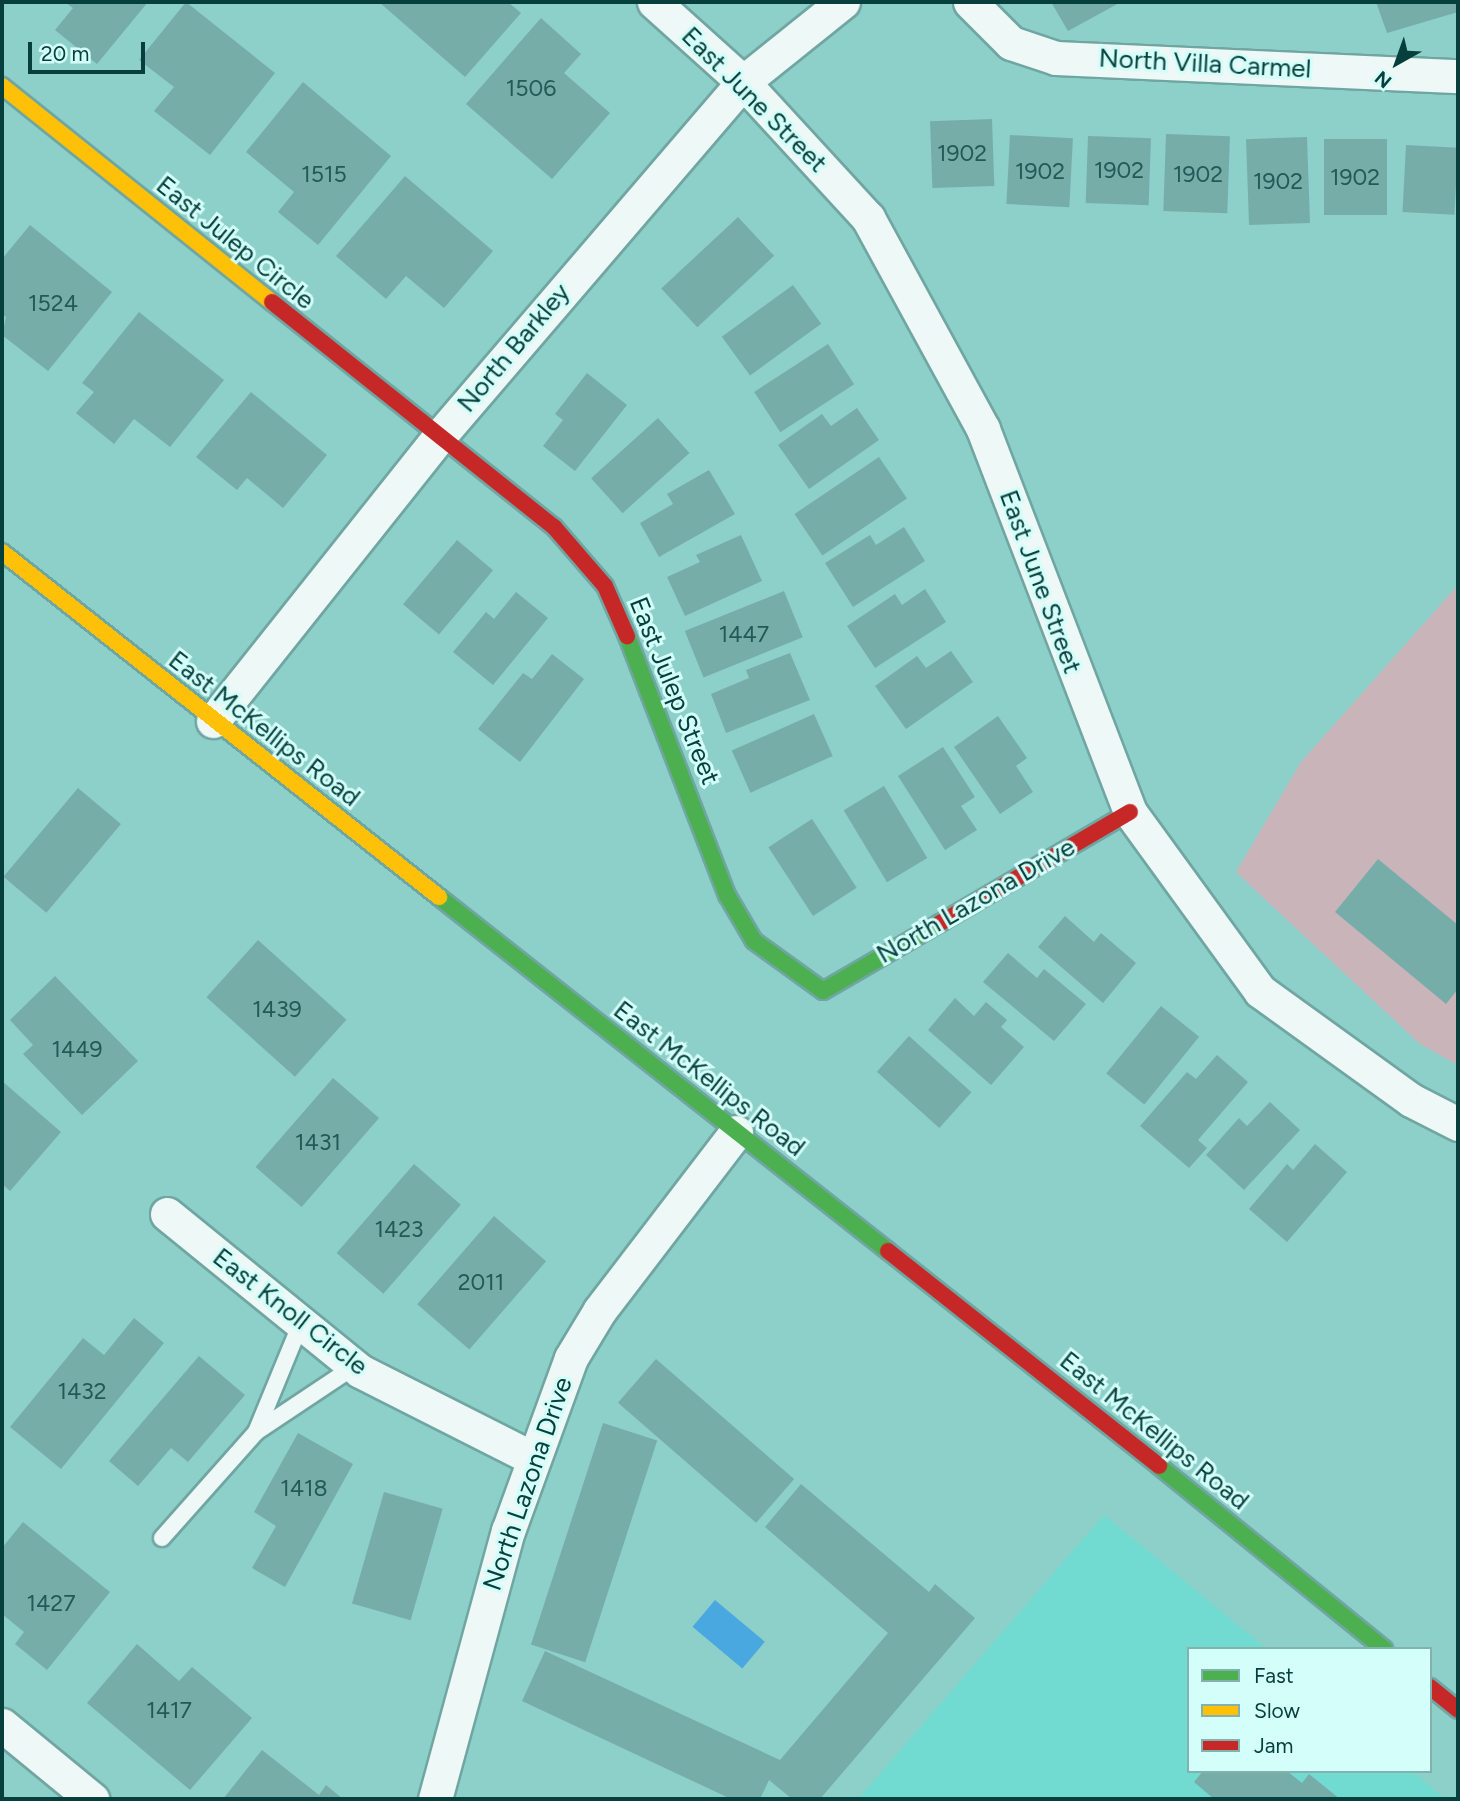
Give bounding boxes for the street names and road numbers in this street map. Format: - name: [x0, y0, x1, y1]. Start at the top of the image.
- street label: East June Street: [675, 21, 833, 179]
- street label: North Villa Carmel: [1098, 43, 1312, 85]
- street label: East Julep Circle: [150, 170, 320, 316]
- street label: North Barkley: [451, 277, 577, 419]
- street label: East June Street: [992, 486, 1088, 678]
- street label: East Julep Street: [622, 593, 726, 789]
- street label: East McKellips Road: [162, 645, 366, 813]
- street label: North Lazona Drive: [871, 832, 1081, 970]
- street label: East McKellips Road: [607, 995, 811, 1163]
- street label: East Knoll Circle: [206, 1242, 374, 1382]
- street label: East McKellips Road: [1053, 1345, 1255, 1517]
- street label: North Lazona Drive: [477, 1373, 579, 1595]

